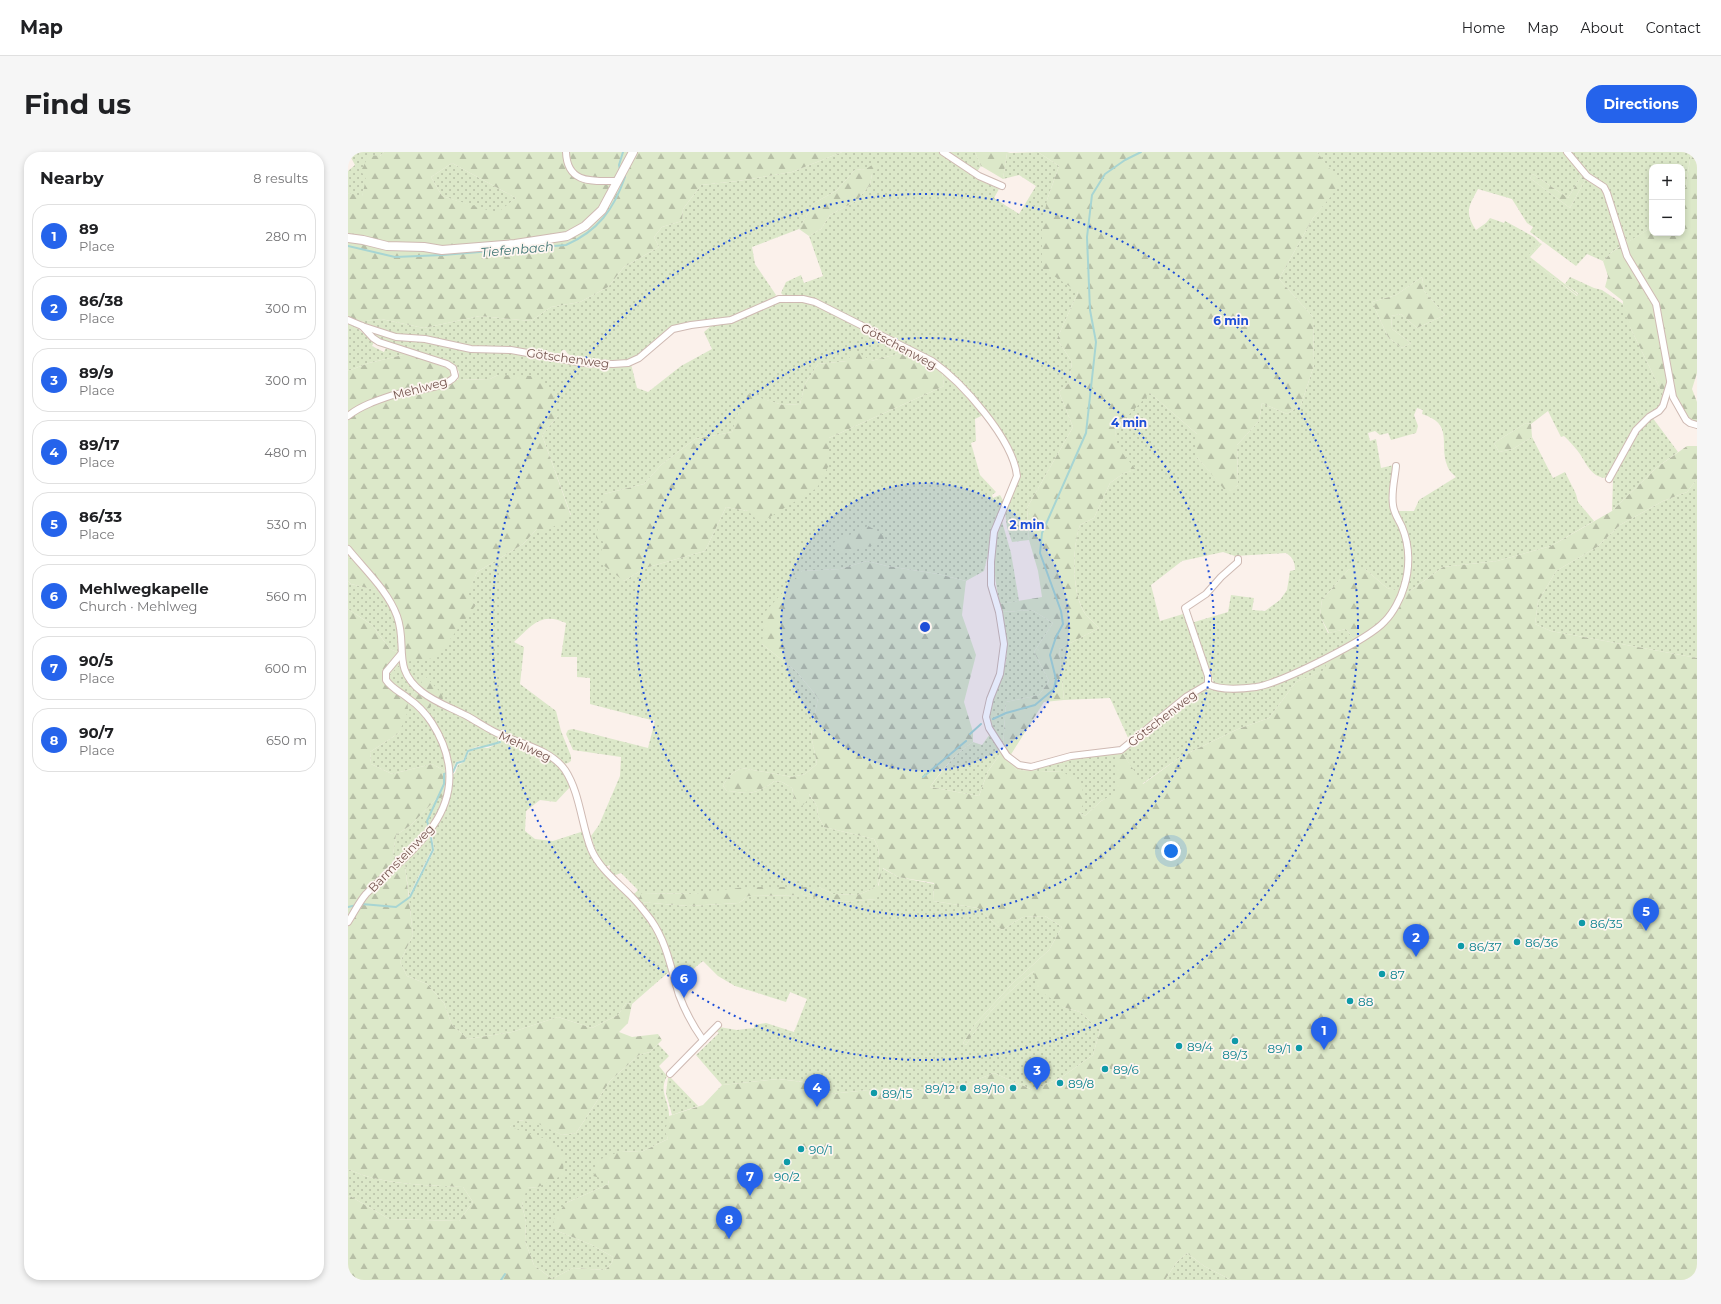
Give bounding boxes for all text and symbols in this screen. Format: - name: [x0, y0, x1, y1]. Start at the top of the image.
- text: Map: [20, 16, 63, 39]
- text: Home: [1462, 19, 1505, 37]
- text: Map: [1527, 19, 1558, 37]
- text: About: [1580, 19, 1624, 37]
- text: Contact: [1646, 19, 1701, 37]
- button: Directions: [1586, 85, 1697, 123]
- text: Find us: [24, 87, 131, 121]
- map controls: [1649, 164, 1685, 236]
- button: +: [1649, 164, 1685, 200]
- text: Nearby: [40, 168, 104, 188]
- text: 8 results: [253, 170, 308, 186]
- button: −: [1649, 200, 1685, 236]
- text: 89: [79, 219, 98, 238]
- text: 1: [51, 228, 57, 244]
- text: 280 m: [266, 228, 307, 244]
- text: Place: [79, 238, 115, 254]
- water label: Tiefenbach: [480, 238, 554, 260]
- text: 86/38: [79, 291, 123, 310]
- text: 2: [50, 300, 58, 316]
- text: 300 m: [265, 300, 307, 316]
- text: Place: [79, 310, 115, 326]
- text: 6 min: [1213, 313, 1249, 328]
- street label: Götschenweg: [859, 320, 939, 372]
- street label: Götschenweg: [526, 345, 610, 371]
- text: 89/9: [79, 363, 114, 382]
- text: 3: [50, 372, 58, 388]
- text: 300 m: [265, 372, 307, 388]
- street label: Mehlweg: [391, 374, 449, 402]
- text: Place: [79, 382, 115, 398]
- text: 4 min: [1111, 415, 1147, 430]
- text: 89/17: [79, 435, 120, 454]
- text: 4: [50, 444, 58, 460]
- text: 480 m: [264, 444, 307, 460]
- text: Place: [79, 454, 115, 470]
- text: 86/33: [79, 507, 122, 526]
- text: 5: [50, 516, 58, 532]
- text: 530 m: [267, 516, 307, 532]
- text: 2 min: [1010, 517, 1044, 532]
- text: Place: [79, 526, 115, 542]
- text: Mehlwegkapelle: [79, 579, 209, 598]
- text: 6: [50, 588, 58, 604]
- text: 560 m: [266, 588, 307, 604]
- text: Church · Mehlweg: [79, 598, 197, 614]
- centre of rings: [918, 620, 932, 634]
- text: 90/5: [79, 651, 113, 670]
- text: 7: [50, 660, 58, 676]
- text: 600 m: [265, 660, 307, 676]
- text: Place: [79, 670, 115, 686]
- street label: Götschenweg: [1125, 686, 1199, 750]
- text: 90/7: [79, 723, 114, 742]
- street label: Mehlweg: [497, 727, 553, 765]
- text: 8: [50, 732, 58, 748]
- text: 650 m: [266, 732, 307, 748]
- text: Place: [79, 742, 115, 758]
- street label: Barmsteinweg: [365, 821, 437, 895]
- your location: [1161, 841, 1181, 861]
- pin: 5: [1633, 898, 1659, 931]
- place label: 86/35: [1590, 916, 1623, 931]
- marker: 86/35: [1577, 918, 1587, 928]
- pin: 2: [1403, 924, 1429, 957]
- place label: 86/36: [1525, 935, 1558, 950]
- marker: 86/36: [1512, 937, 1522, 947]
- place label: 86/37: [1469, 939, 1502, 954]
- marker: 86/37: [1456, 941, 1466, 951]
- pin: 6: [671, 965, 697, 998]
- place label: 87: [1390, 967, 1405, 982]
- marker: 87: [1377, 969, 1387, 979]
- place label: 88: [1358, 994, 1374, 1009]
- marker: 88: [1345, 996, 1355, 1006]
- pin: 1: [1311, 1017, 1337, 1050]
- marker: 89/3: [1230, 1036, 1240, 1046]
- place label: 89/4: [1187, 1039, 1213, 1054]
- marker: 89/4: [1174, 1041, 1184, 1051]
- place label: 89/1: [1268, 1041, 1291, 1056]
- marker: 89/1: [1294, 1043, 1304, 1053]
- place label: 89/3: [1222, 1047, 1248, 1062]
- pin: 3: [1024, 1057, 1050, 1090]
- place label: 89/6: [1113, 1062, 1139, 1077]
- marker: 89/6: [1100, 1064, 1110, 1074]
- pin: 4: [804, 1074, 830, 1107]
- place label: 89/8: [1068, 1076, 1094, 1091]
- marker: 89/8: [1055, 1078, 1065, 1088]
- place label: 89/12: [925, 1081, 955, 1096]
- place label: 89/10: [974, 1081, 1005, 1096]
- marker: 89/12: [958, 1083, 968, 1093]
- marker: 89/10: [1008, 1083, 1018, 1093]
- place label: 89/15: [882, 1086, 912, 1101]
- marker: 89/15: [869, 1088, 879, 1098]
- place label: 90/1: [809, 1142, 833, 1157]
- marker: 90/1: [796, 1144, 806, 1154]
- marker: 90/2: [782, 1157, 792, 1167]
- pin: 7: [737, 1163, 763, 1196]
- place label: 90/2: [774, 1169, 800, 1184]
- pin: 8: [716, 1206, 742, 1239]

